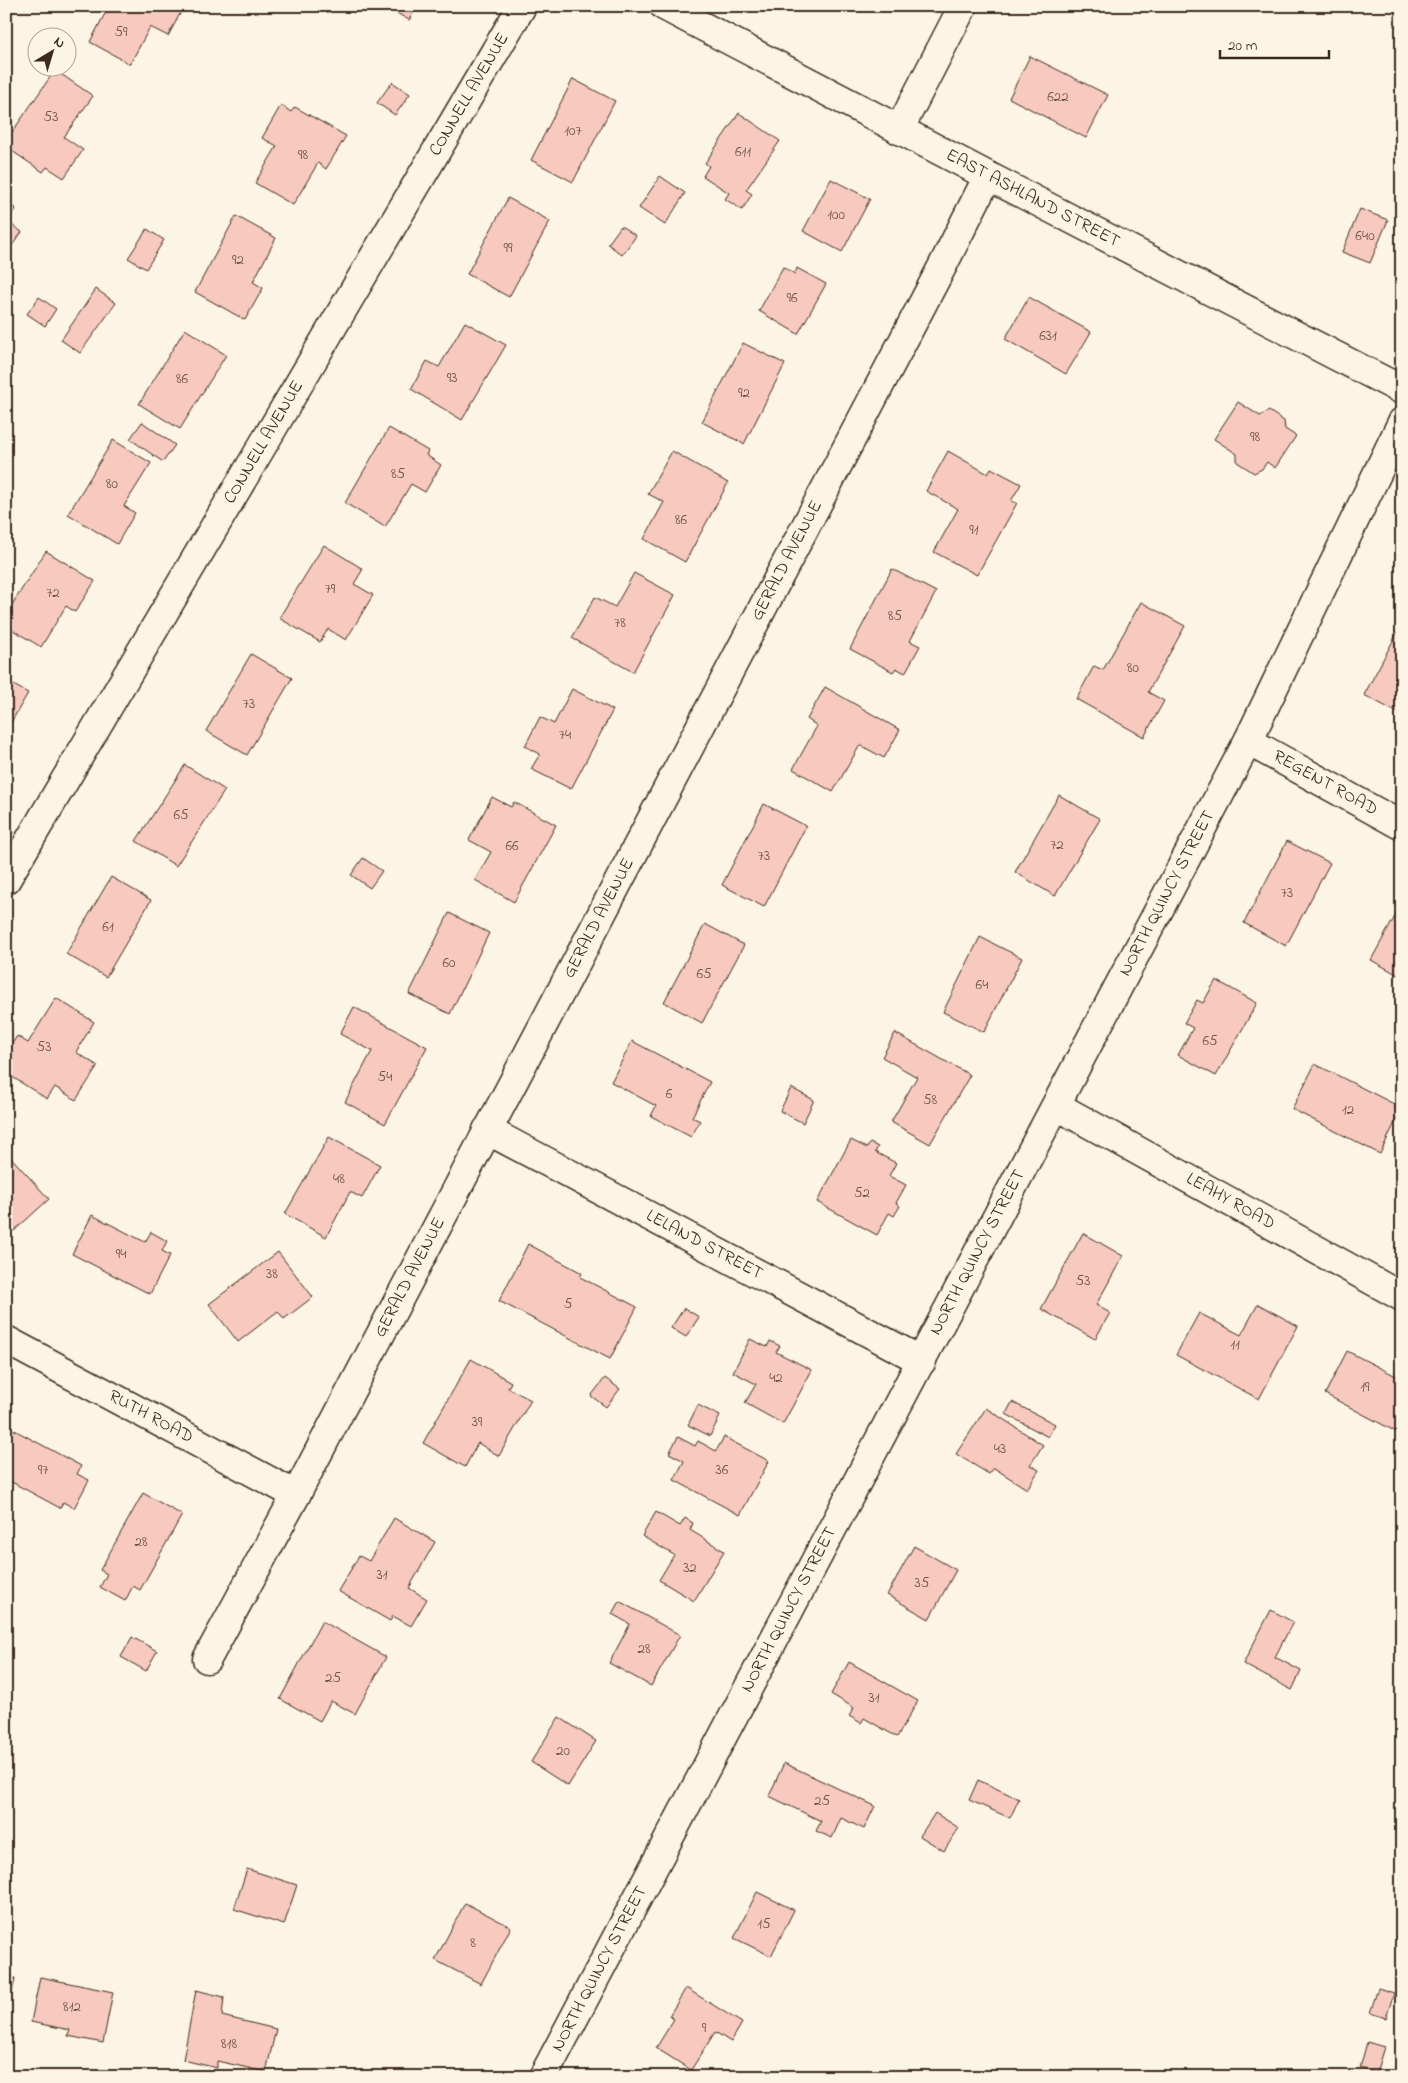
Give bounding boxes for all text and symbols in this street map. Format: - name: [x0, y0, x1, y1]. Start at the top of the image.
- house number: 59: [114, 21, 128, 43]
- north arrow: [28, 28, 78, 78]
- street label: CONNELL AVENUE: [423, 28, 516, 161]
- scale bar: [1220, 28, 1329, 60]
- text: N: [49, 32, 69, 54]
- text: 20 m: [1228, 35, 1258, 57]
- house number: 622: [1047, 86, 1069, 108]
- house number: 53: [44, 106, 58, 128]
- house number: 107: [564, 120, 582, 142]
- house number: 611: [735, 141, 751, 163]
- street label: EAST ASHLAND STREET: [941, 143, 1124, 255]
- house number: 98: [298, 144, 308, 166]
- house number: 100: [827, 204, 845, 226]
- house number: 640: [1355, 225, 1375, 247]
- house number: 99: [503, 237, 513, 259]
- house number: 92: [232, 249, 245, 271]
- house number: 96: [786, 287, 798, 309]
- house number: 631: [1039, 325, 1057, 347]
- house number: 93: [447, 367, 457, 389]
- house number: 86: [176, 368, 189, 390]
- street label: CONNELL AVENUE: [218, 376, 311, 509]
- house number: 92: [738, 382, 751, 404]
- house number: 98: [1250, 426, 1260, 448]
- house number: 85: [391, 463, 406, 485]
- house number: 80: [106, 473, 119, 495]
- street label: GERALD AVENUE: [745, 496, 830, 626]
- house number: 86: [675, 509, 688, 531]
- house number: 91: [969, 519, 979, 541]
- house number: 79: [325, 578, 336, 600]
- house number: 72: [46, 582, 60, 604]
- house number: 85: [888, 605, 903, 627]
- house number: 78: [614, 612, 626, 634]
- house number: 80: [1127, 657, 1140, 679]
- house number: 73: [243, 693, 255, 715]
- house number: 74: [559, 724, 571, 746]
- street label: REGENT ROAD: [1268, 744, 1382, 823]
- house number: 65: [173, 804, 189, 826]
- street label: NORTH QUINCY STREET: [1113, 806, 1222, 981]
- house number: 72: [1050, 834, 1064, 856]
- house number: 66: [505, 835, 519, 857]
- house number: 73: [758, 845, 770, 867]
- street label: GERALD AVENUE: [557, 854, 642, 983]
- house number: 73: [1281, 882, 1293, 904]
- house number: 61: [102, 916, 114, 938]
- house number: 60: [442, 952, 456, 974]
- house number: 65: [696, 963, 712, 985]
- house number: 64: [976, 974, 988, 996]
- house number: 65: [1202, 1030, 1218, 1052]
- house number: 53: [37, 1036, 51, 1058]
- house number: 54: [378, 1066, 392, 1088]
- house number: 6: [666, 1083, 673, 1105]
- house number: 58: [923, 1089, 937, 1111]
- house number: 12: [1342, 1099, 1355, 1121]
- street label: NORTH QUINCY STREET: [923, 1165, 1032, 1340]
- street label: LEAHY ROAD: [1181, 1167, 1279, 1237]
- house number: 48: [333, 1168, 345, 1190]
- house number: 52: [854, 1182, 871, 1204]
- street label: LELAND STREET: [641, 1204, 767, 1287]
- street label: GERALD AVENUE: [368, 1213, 453, 1343]
- house number: 94: [116, 1243, 126, 1265]
- house number: 38: [266, 1263, 278, 1285]
- house number: 53: [1076, 1270, 1090, 1292]
- house number: 5: [564, 1293, 573, 1315]
- house number: 11: [1230, 1334, 1240, 1356]
- house number: 42: [769, 1367, 783, 1389]
- house number: 19: [1360, 1376, 1370, 1398]
- street label: RUTH ROAD: [104, 1384, 198, 1451]
- house number: 39: [472, 1411, 483, 1433]
- house number: 43: [994, 1438, 1006, 1460]
- house number: 97: [38, 1459, 48, 1481]
- house number: 36: [716, 1459, 729, 1481]
- street label: NORTH QUINCY STREET: [735, 1522, 844, 1698]
- house number: 28: [134, 1531, 148, 1553]
- house number: 32: [683, 1557, 697, 1579]
- house number: 31: [377, 1564, 388, 1586]
- house number: 35: [915, 1572, 930, 1594]
- house number: 28: [637, 1638, 651, 1660]
- house number: 25: [325, 1667, 341, 1689]
- house number: 31: [869, 1687, 880, 1709]
- house number: 20: [556, 1740, 570, 1762]
- house number: 25: [814, 1790, 830, 1812]
- street label: NORTH QUINCY STREET: [545, 1882, 654, 2057]
- house number: 15: [757, 1913, 771, 1935]
- house number: 8: [470, 1932, 476, 1954]
- house number: 812: [63, 1996, 81, 2018]
- house number: 9: [702, 2017, 707, 2039]
- house number: 818: [221, 2033, 237, 2055]

